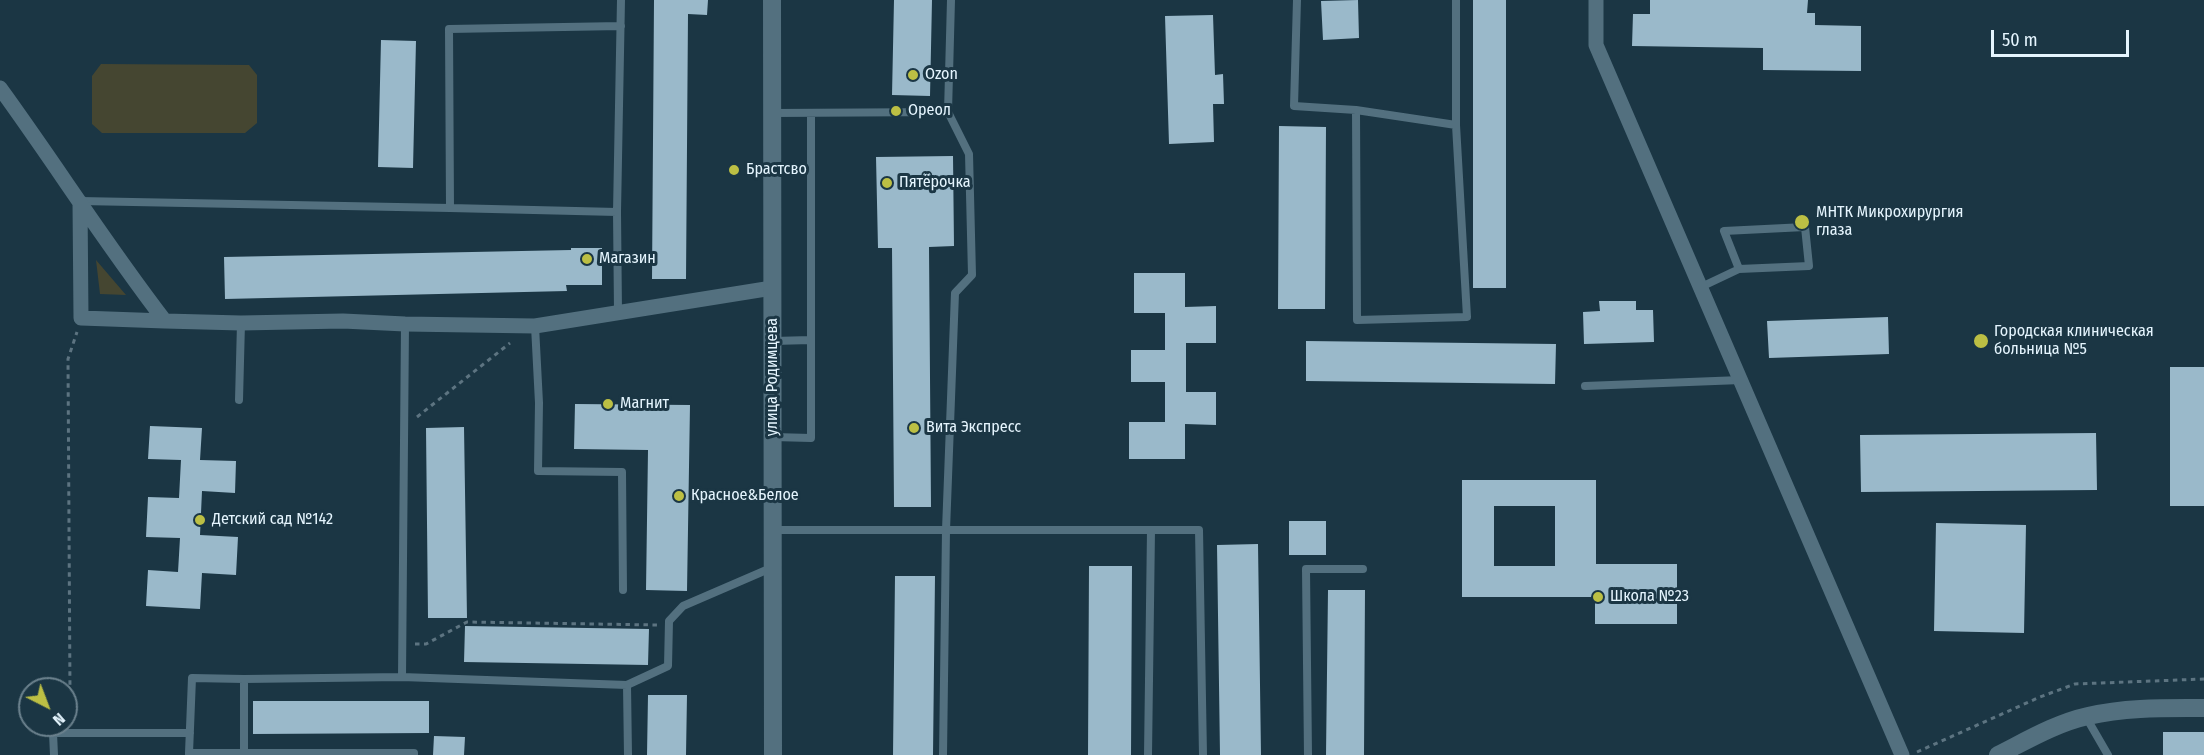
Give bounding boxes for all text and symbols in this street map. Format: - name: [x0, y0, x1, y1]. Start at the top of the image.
- scale bar: [1994, 18, 2132, 56]
- text: 50 m: [2002, 29, 2038, 51]
- place label: Ozon: [925, 65, 958, 85]
- marker: Ozon: [906, 68, 920, 82]
- place label: Ореол: [908, 101, 951, 121]
- marker: Ореол: [889, 104, 903, 118]
- place label: Брастсво: [746, 160, 807, 180]
- marker: Брастсво: [727, 163, 741, 177]
- place label: Пятёрочка: [899, 173, 971, 193]
- marker: Пятёрочка: [880, 176, 894, 190]
- place label: МНТК Микрохирургия глаза: [1816, 203, 1963, 241]
- marker: МНТК Микрохирургия глаза: [1793, 213, 1811, 231]
- place label: Магазин: [599, 249, 656, 269]
- marker: Магазин: [580, 252, 594, 266]
- street label: улица Родимцева: [763, 318, 783, 436]
- place label: Городская клиническая больница №5: [1994, 322, 2154, 360]
- marker: Городская клиническая больница №5: [1972, 332, 1990, 350]
- place label: Магнит: [620, 394, 669, 414]
- marker: Магнит: [601, 397, 615, 411]
- place label: Вита Экспресс: [926, 418, 1021, 438]
- marker: Вита Экспресс: [907, 421, 921, 435]
- place label: Красное&Белое: [691, 486, 799, 506]
- marker: Красное&Белое: [672, 489, 686, 503]
- place label: Детский сад №142: [212, 510, 333, 530]
- marker: Детский сад №142: [193, 513, 207, 527]
- place label: Школа №23: [1610, 587, 1689, 607]
- marker: Школа №23: [1591, 590, 1605, 604]
- north arrow: [18, 677, 78, 737]
- text: N: [49, 709, 69, 730]

